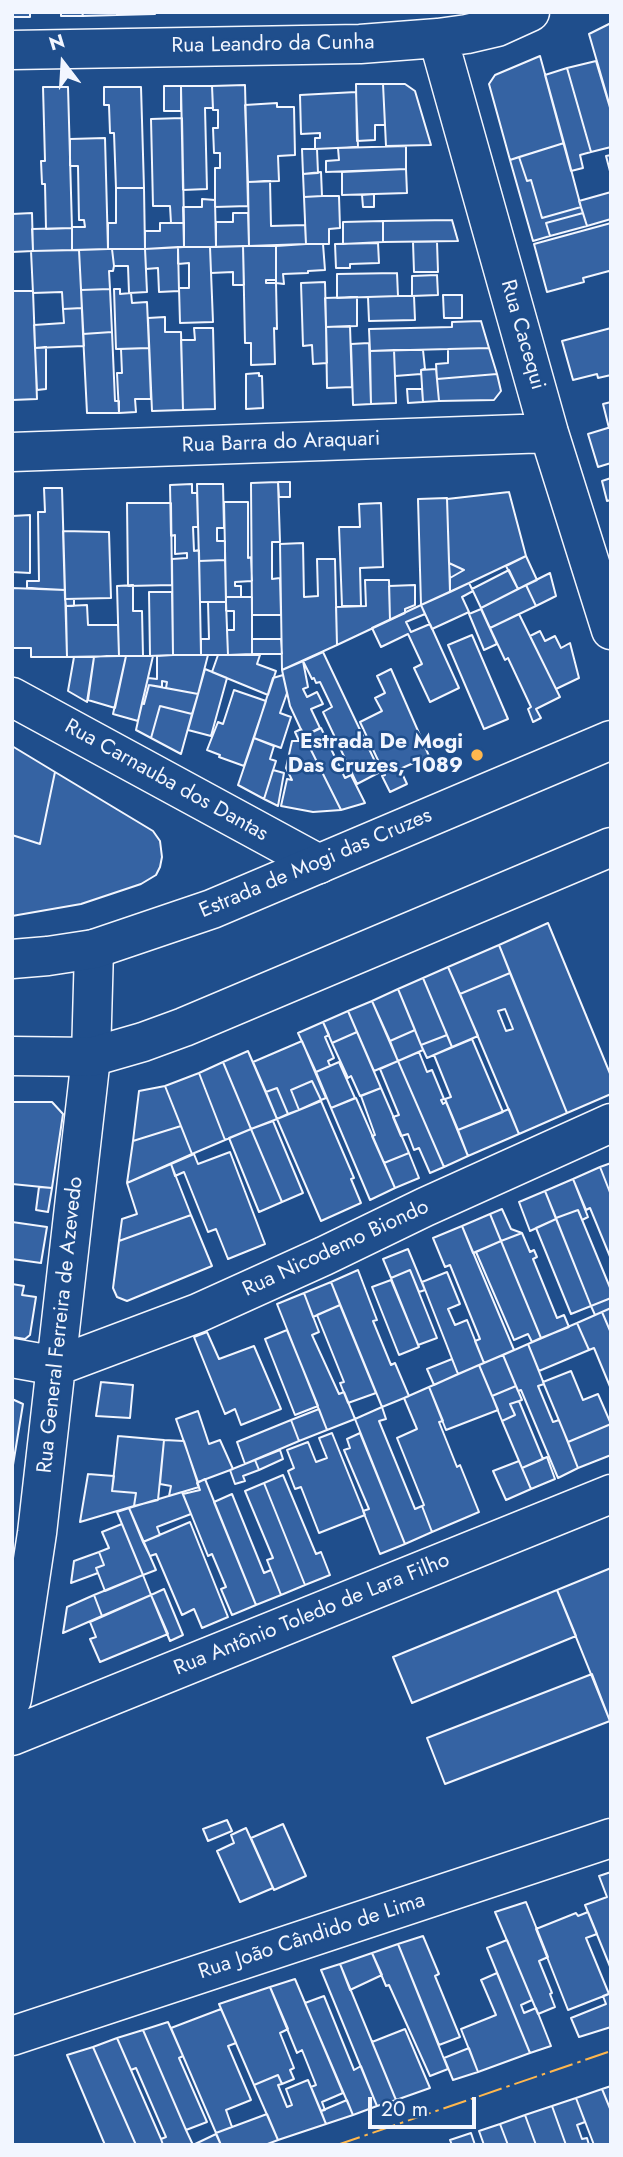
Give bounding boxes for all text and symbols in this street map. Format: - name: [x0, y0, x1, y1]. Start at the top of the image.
- text: N: [46, 27, 68, 58]
- north arrow: [28, 28, 98, 98]
- street label: Rua Leandro da Cunha: [171, 31, 375, 59]
- street label: Rua Cacequi: [494, 277, 550, 393]
- street label: Rua Barra do Araquari: [181, 427, 381, 459]
- street label: Rua Carnauba dos Dantas: [60, 715, 272, 847]
- place label: Estrada De Mogi Das Cruzes, 1089: [288, 730, 463, 780]
- marker: Estrada De Mogi Das Cruzes, 1089: [469, 747, 485, 763]
- street label: Estrada de Mogi das Cruzes: [196, 804, 436, 924]
- street label: Rua General Ferreira de Azevedo: [33, 1175, 89, 1475]
- street label: Rua Nicodemo Biondo: [239, 1195, 433, 1303]
- street label: Rua Antônio Toledo de Lara Filho: [171, 1548, 453, 1682]
- street label: Rua João Cândido de Lima: [195, 1888, 429, 1986]
- scale bar: [371, 2084, 480, 2128]
- text: 20 m: [381, 2094, 428, 2124]

